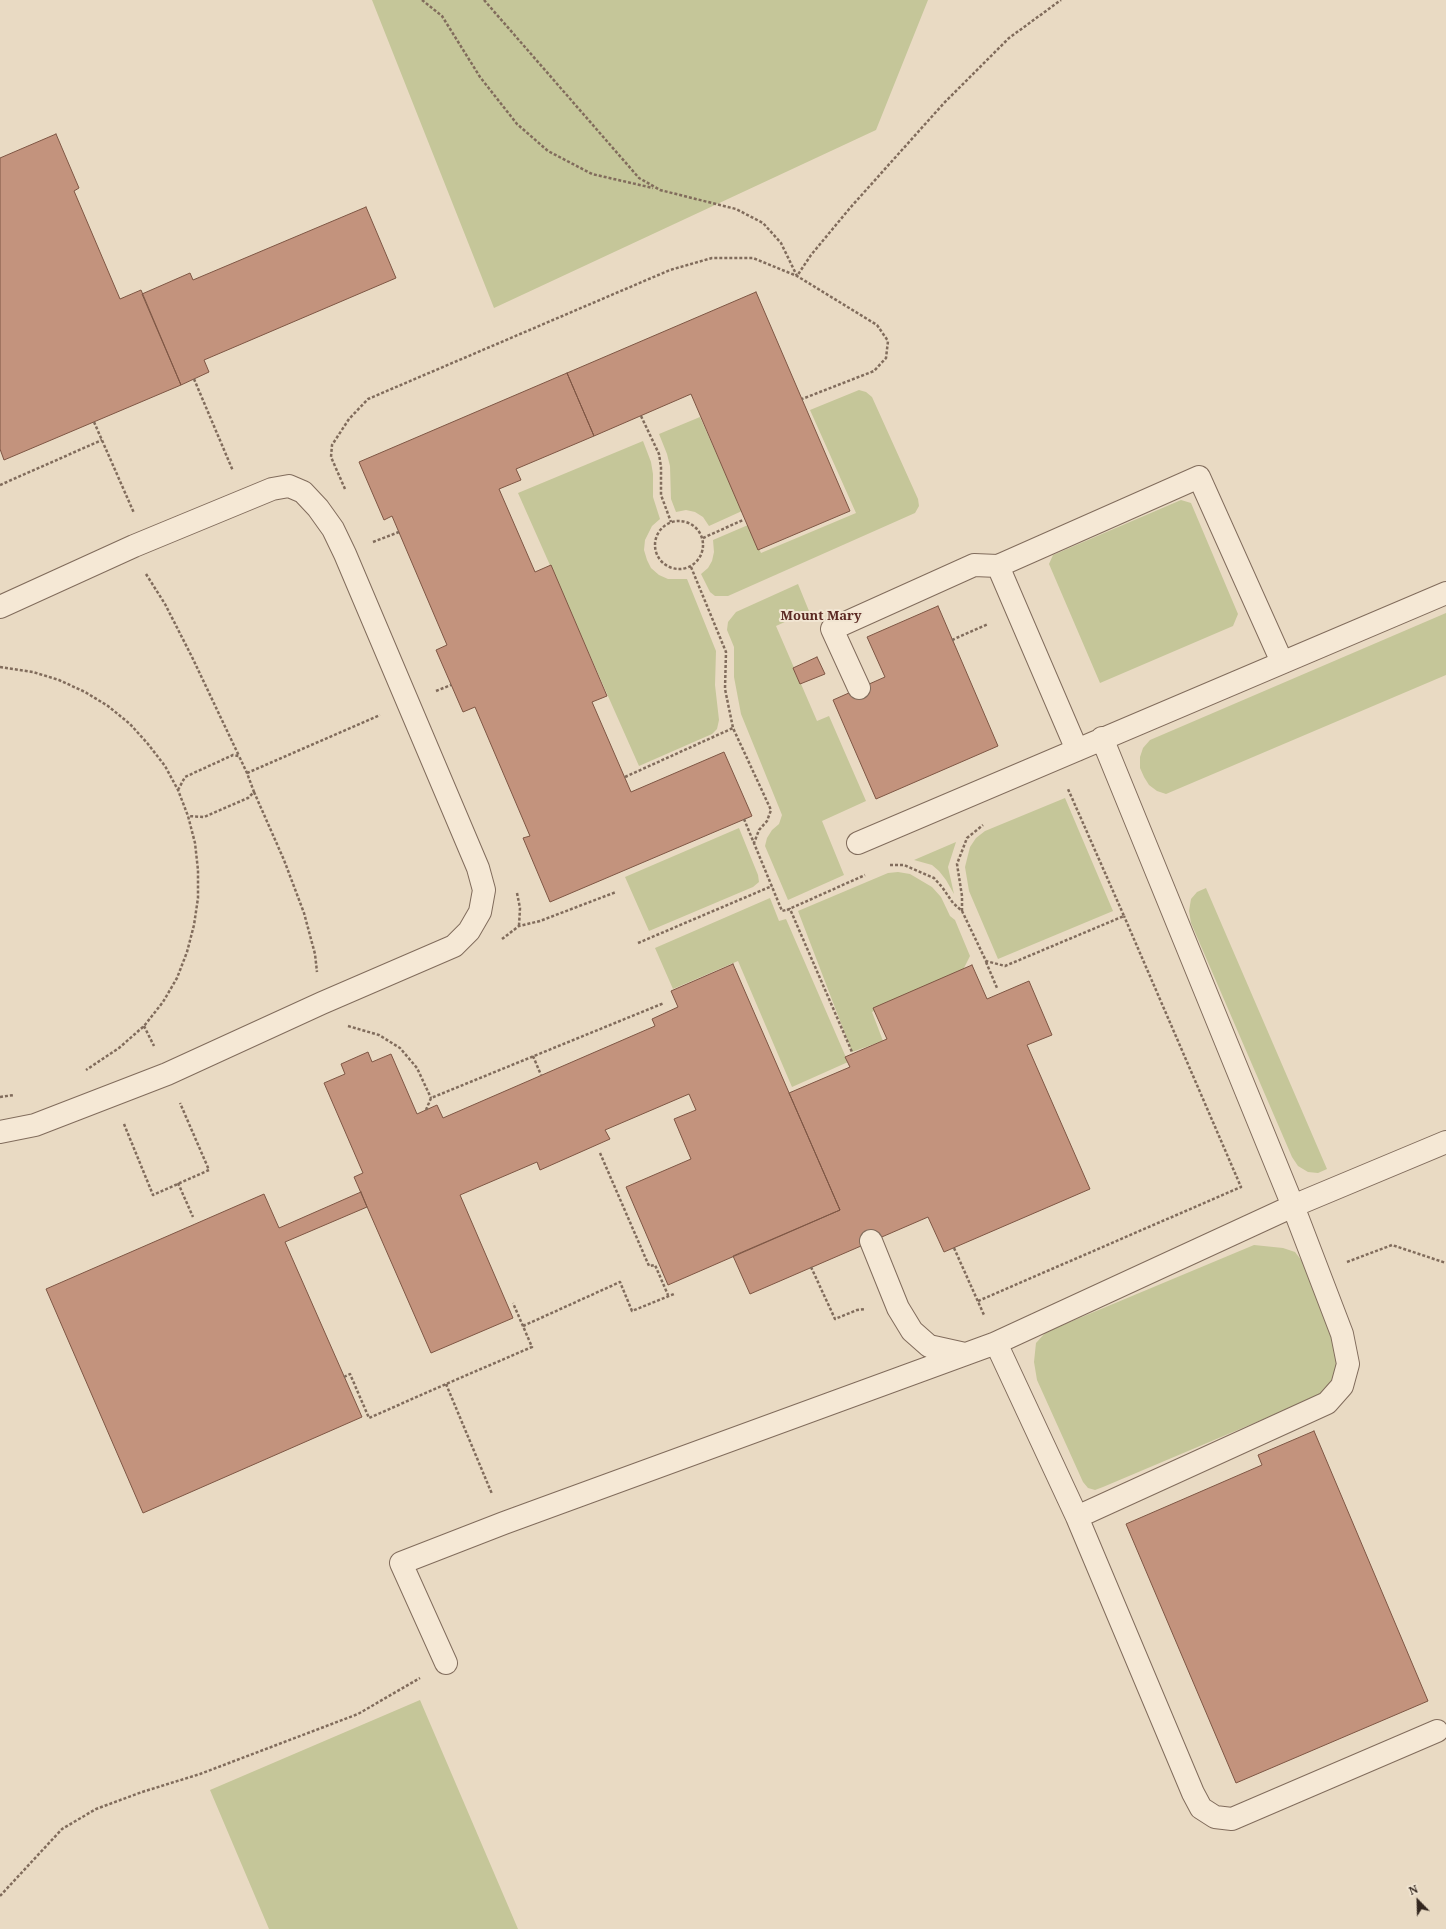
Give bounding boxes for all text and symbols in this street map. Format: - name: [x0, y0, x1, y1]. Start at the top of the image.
- district label: Mount Mary: [781, 608, 861, 624]
- north arrow: [1398, 1881, 1438, 1921]
- text: N: [1406, 1881, 1420, 1898]

